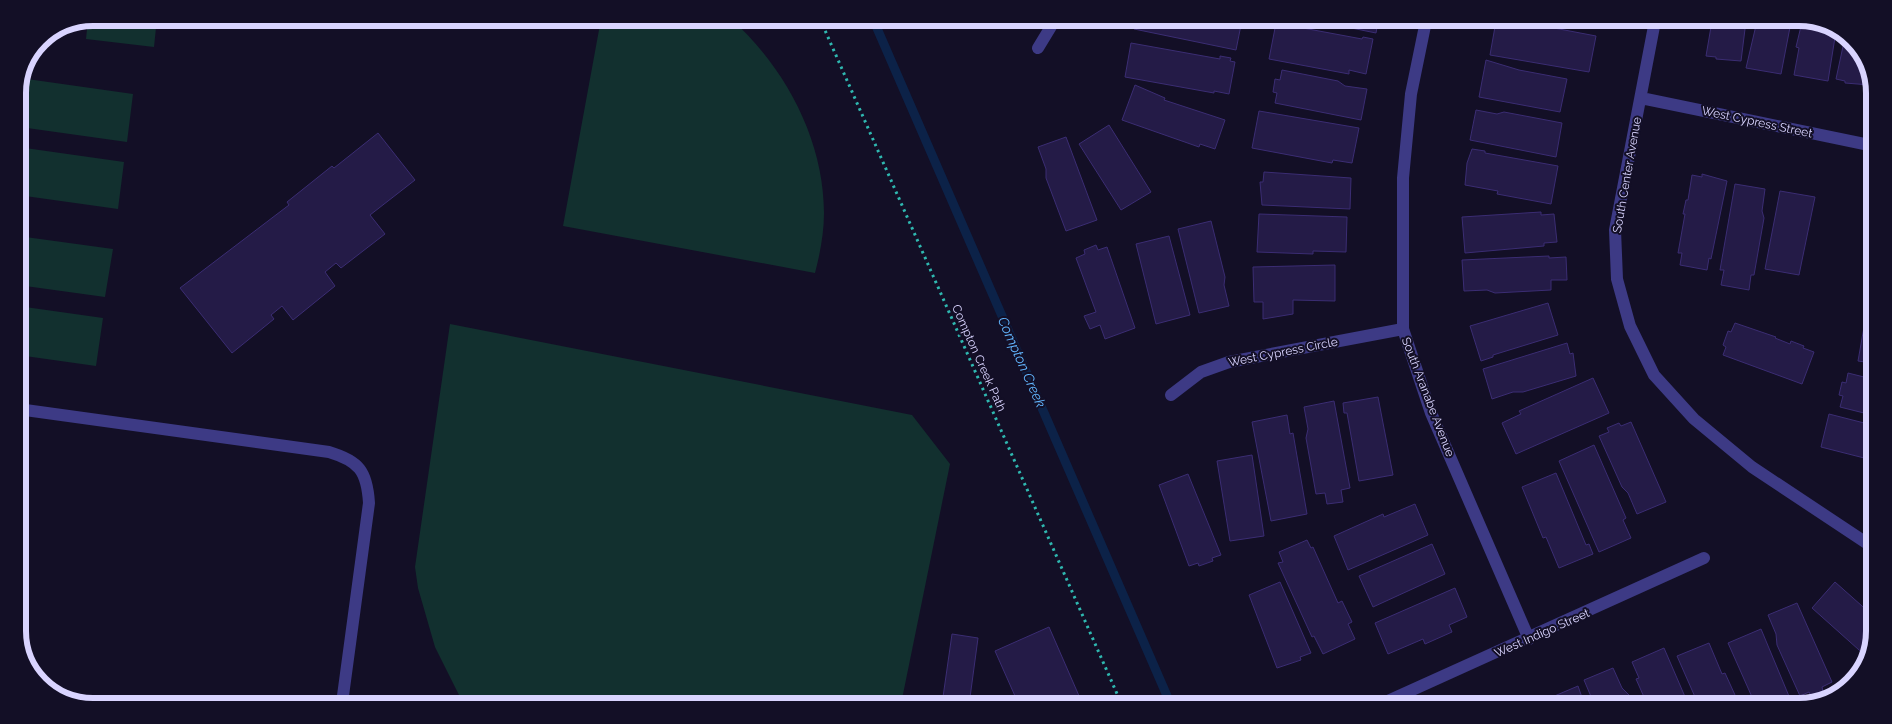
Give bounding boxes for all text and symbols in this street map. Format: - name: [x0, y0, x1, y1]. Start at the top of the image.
- street label: West Cypress Street: [1700, 103, 1814, 141]
- street label: South Center Avenue: [1610, 116, 1644, 234]
- street label: Compton Creek Path: [949, 302, 1009, 414]
- water label: Compton Creek: [995, 314, 1049, 410]
- street label: West Cypress Circle: [1227, 335, 1339, 369]
- street label: South Aranabe Avenue: [1399, 335, 1457, 459]
- street label: West Indigo Street: [1492, 606, 1592, 660]

